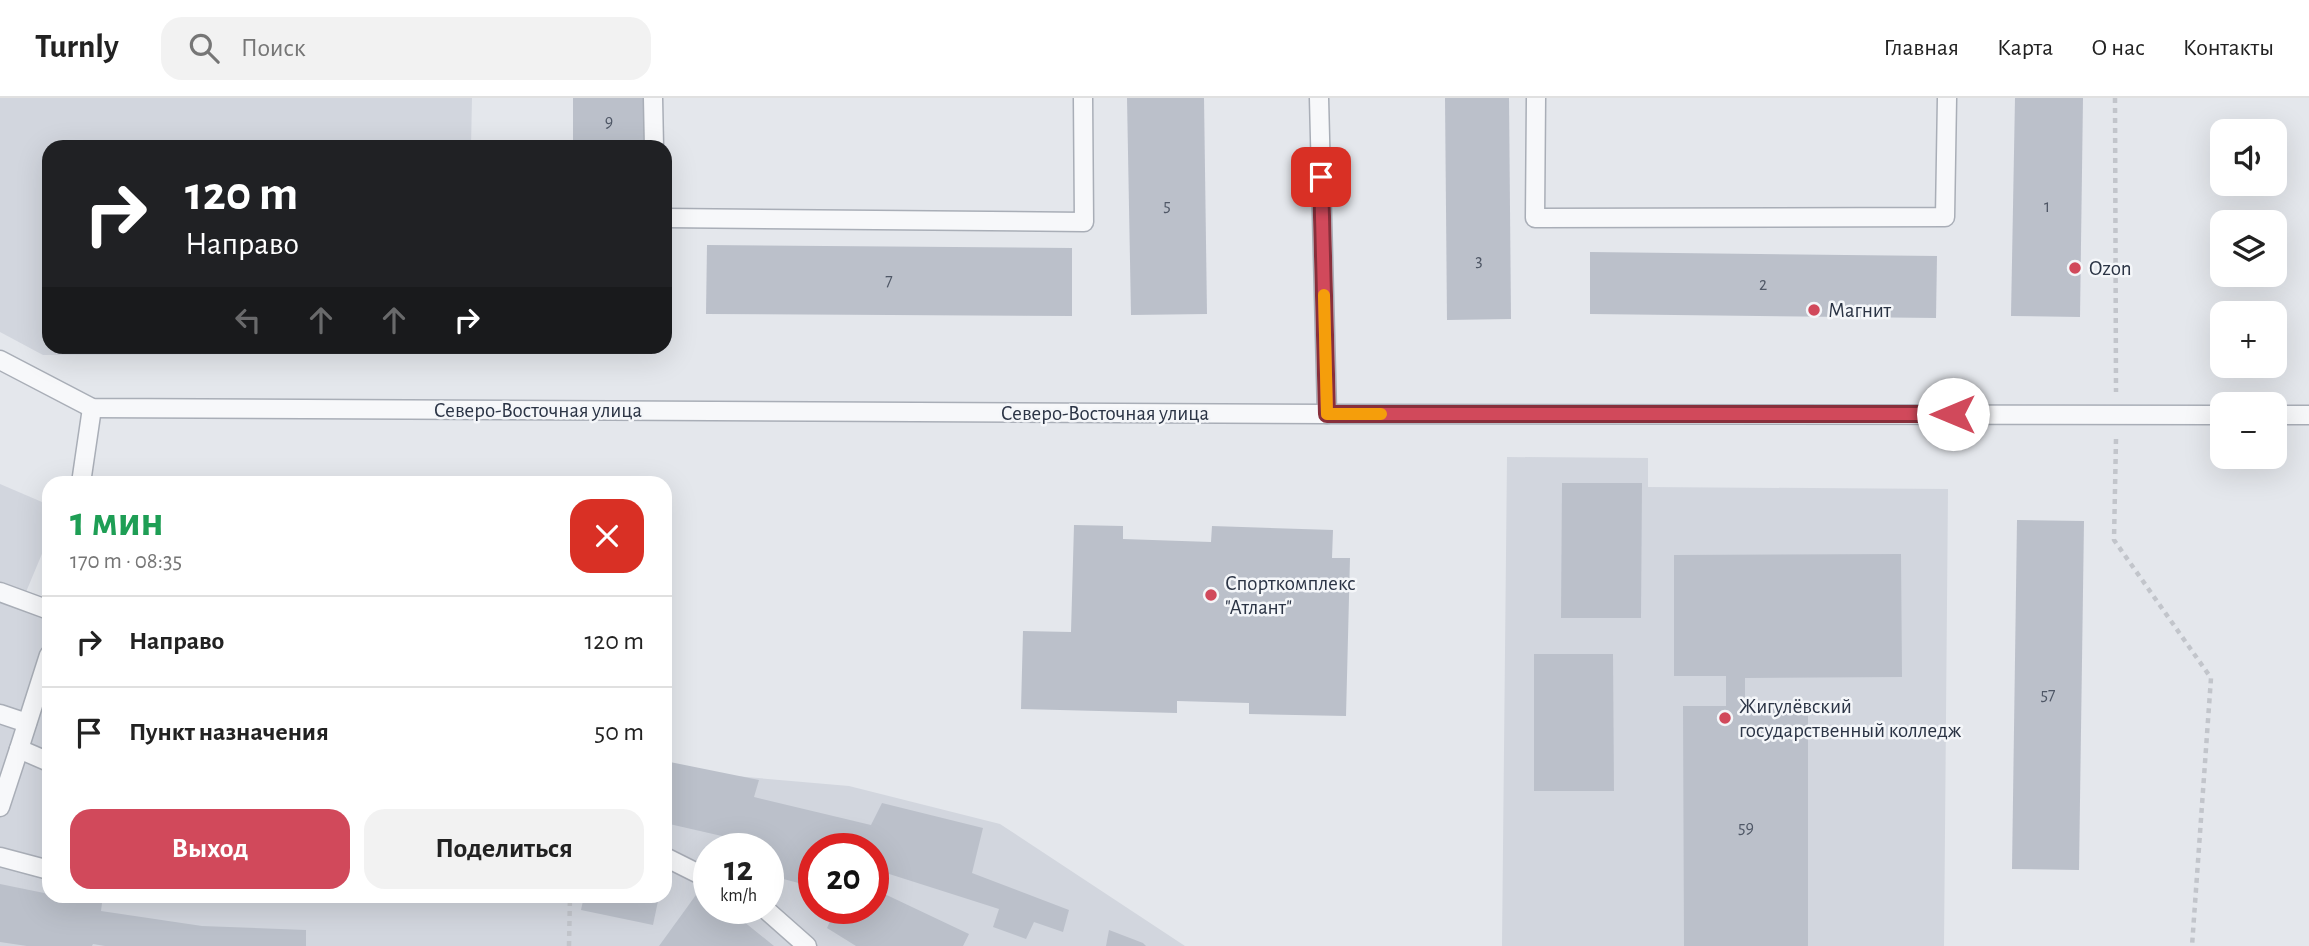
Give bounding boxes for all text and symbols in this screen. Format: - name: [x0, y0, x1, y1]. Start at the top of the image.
- search box: [161, 17, 651, 80]
- icon: search: [185, 29, 223, 67]
- text: Turnly: [35, 31, 119, 64]
- text: Поиск: [241, 35, 306, 61]
- text: Главная: [1884, 36, 1959, 60]
- text: Карта: [1997, 36, 2053, 60]
- text: О нас: [2091, 36, 2145, 60]
- text: Контакты: [2183, 36, 2274, 60]
- house number: 9: [605, 113, 613, 131]
- map controls: [2210, 119, 2287, 469]
- button: sound: [2210, 119, 2287, 196]
- pin: [1291, 147, 1351, 207]
- icon: arrive: [1302, 158, 1340, 196]
- icon: right: [70, 168, 161, 259]
- text: 120 m: [185, 170, 298, 219]
- house number: 5: [1163, 197, 1171, 215]
- house number: 1: [2044, 198, 2050, 216]
- button: layers: [2210, 210, 2287, 287]
- text: Направо: [185, 228, 299, 260]
- house number: 3: [1475, 252, 1483, 270]
- place label: Ozon: [2089, 258, 2132, 279]
- marker: Ozon: [2067, 260, 2083, 276]
- house number: 7: [885, 272, 893, 290]
- house number: 2: [1759, 276, 1767, 294]
- place label: Магнит: [1828, 300, 1892, 321]
- icon: left: [229, 301, 267, 339]
- icon: ahead: [302, 301, 340, 339]
- icon: ahead: [375, 301, 413, 339]
- icon: right: [448, 301, 486, 339]
- button: +: [2210, 301, 2287, 378]
- marker: Магнит: [1806, 302, 1822, 318]
- position arrow: [1916, 377, 1990, 451]
- button: −: [2210, 392, 2287, 469]
- street label: Северо-Восточная улица: [434, 400, 643, 421]
- street label: Северо-Восточная улица: [1001, 403, 1210, 424]
- button: close: [570, 499, 644, 573]
- text: 1 мин: [70, 501, 164, 543]
- text: 170 m · 08:35: [70, 550, 182, 573]
- place label: Спорткомплекс "Атлант": [1225, 573, 1356, 618]
- marker: Спорткомплекс "Атлант": [1203, 587, 1219, 603]
- icon: right: [70, 623, 108, 661]
- text: Направо: [129, 628, 224, 654]
- text: 120 m: [584, 628, 644, 654]
- house number: 57: [2040, 686, 2056, 704]
- place label: Жигулёвский государственный колледж: [1739, 696, 1962, 741]
- marker: Жигулёвский государственный колледж: [1717, 710, 1733, 726]
- icon: arrive: [70, 714, 108, 752]
- text: Пункт назначения: [129, 719, 329, 745]
- text: 50 m: [594, 719, 644, 745]
- button: Выход: [70, 809, 350, 889]
- button: Поделиться: [364, 809, 644, 889]
- house number: 59: [1738, 819, 1754, 837]
- speed limit sign: 20: [798, 833, 889, 924]
- text: 12: [724, 852, 753, 887]
- text: km/h: [720, 887, 757, 905]

